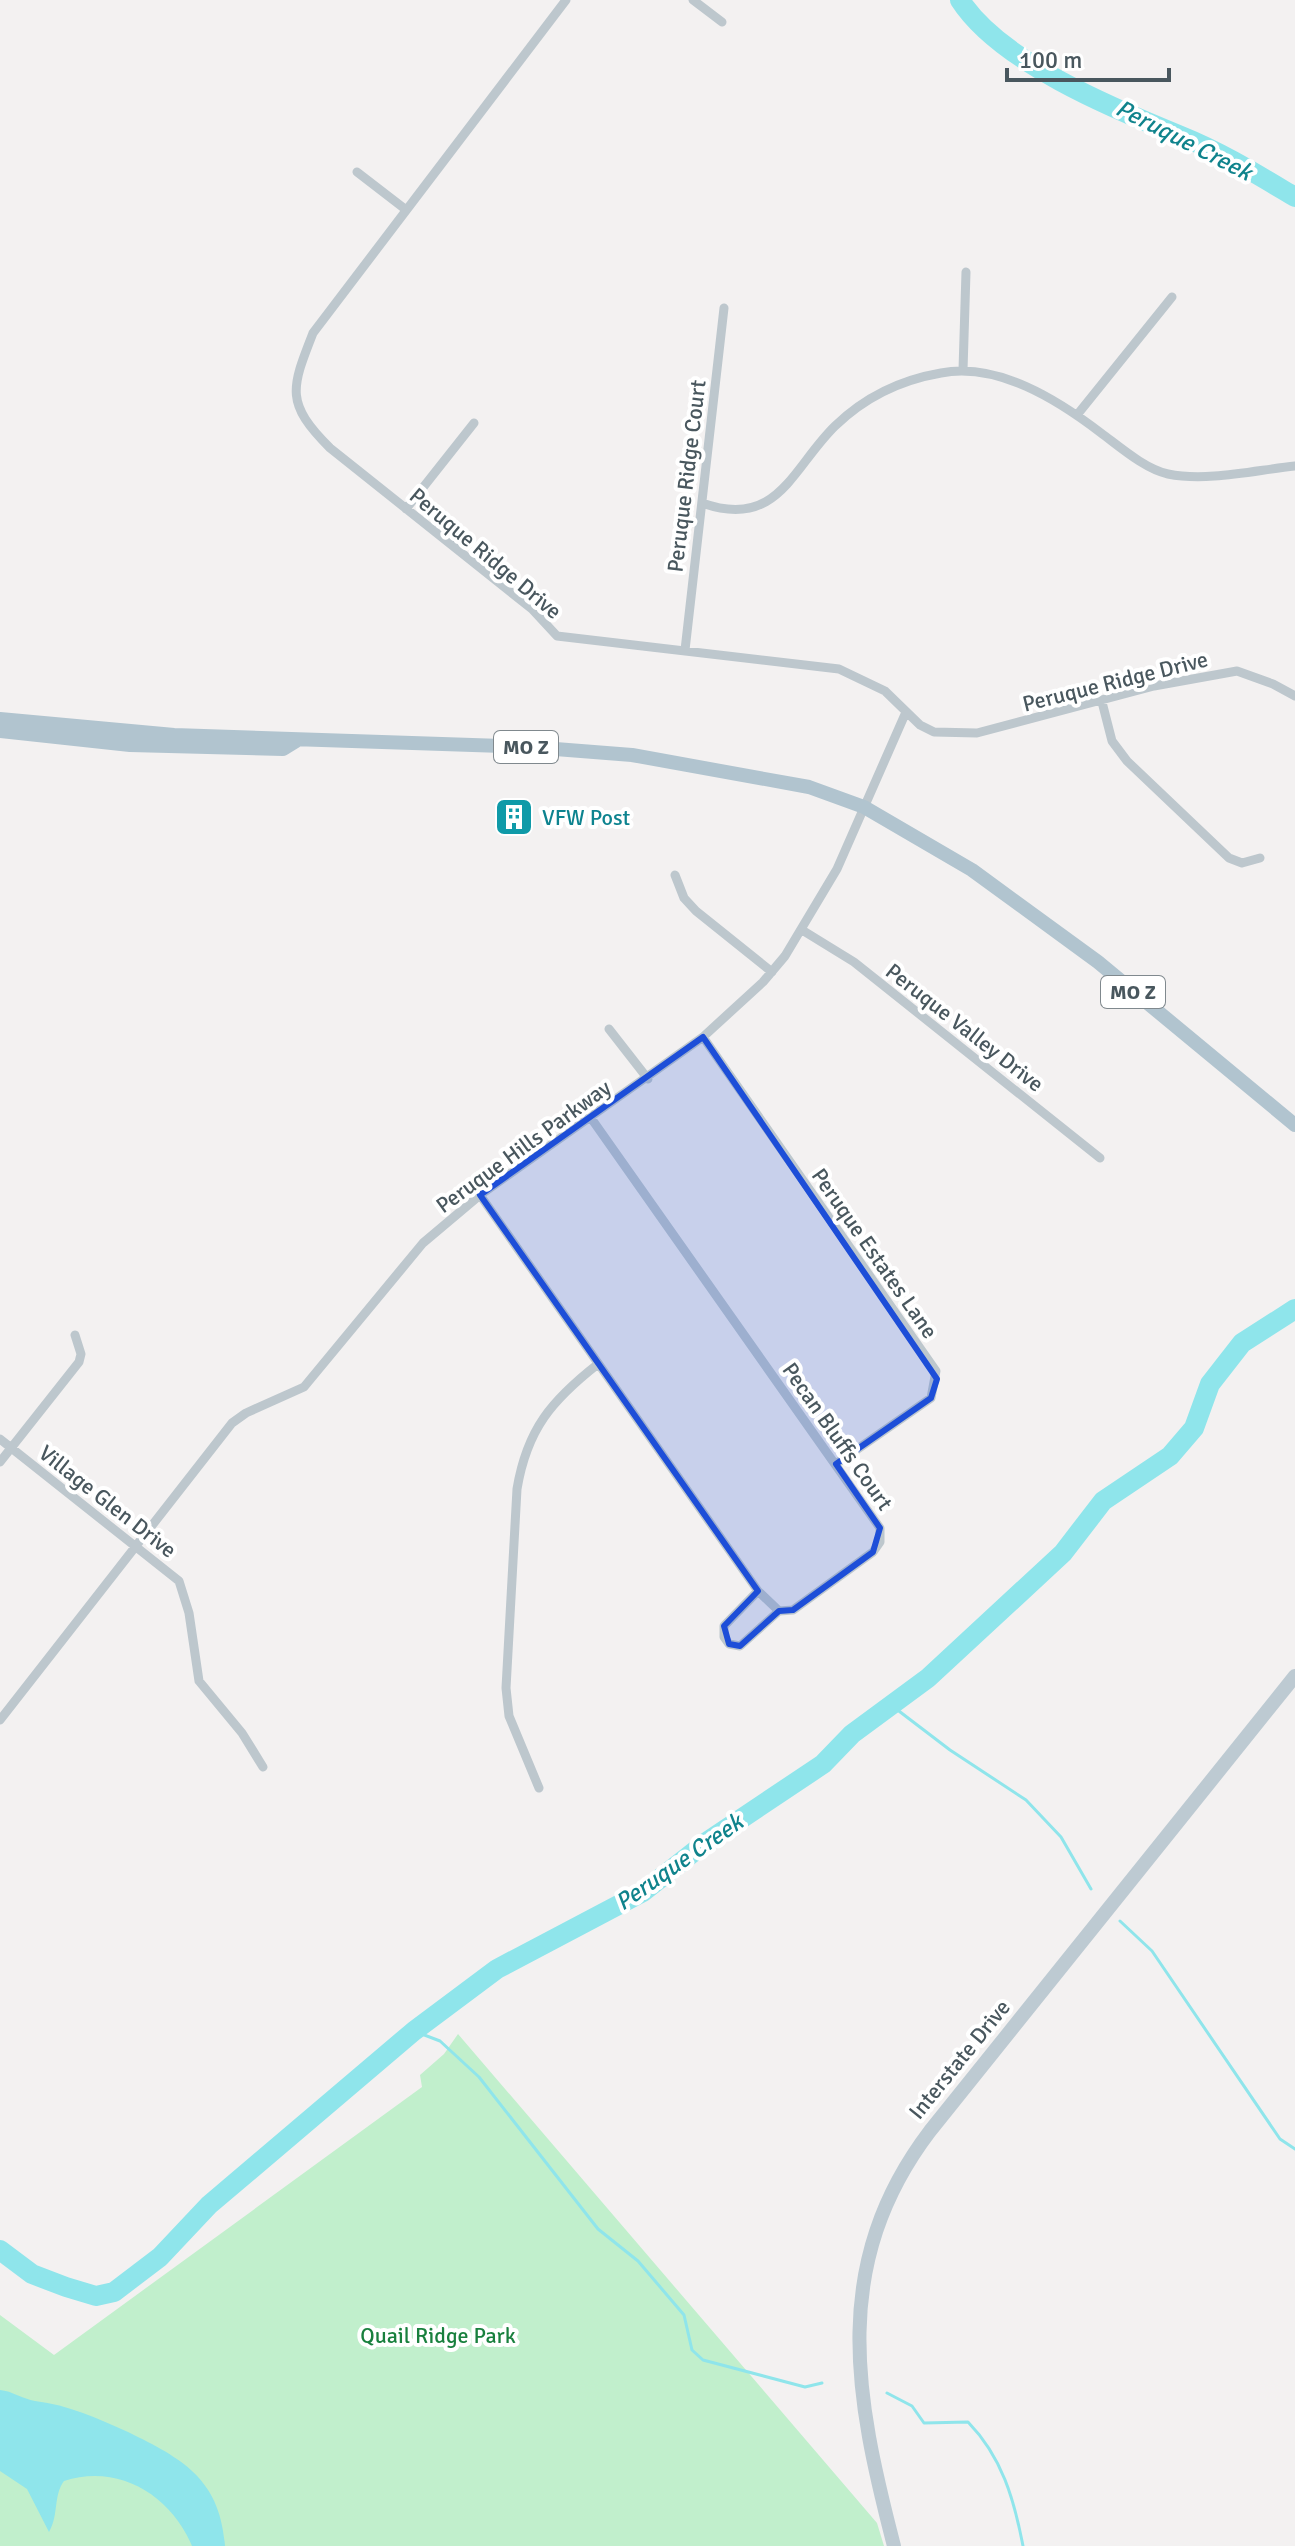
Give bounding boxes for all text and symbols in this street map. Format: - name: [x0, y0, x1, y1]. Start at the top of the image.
- scale bar: [1007, 32, 1169, 82]
- text: 100 m: [1019, 45, 1082, 75]
- water label: Peruque Creek: [1111, 93, 1259, 188]
- street label: Peruque Ridge Court: [661, 378, 712, 574]
- street label: Peruque Ridge Drive: [404, 482, 567, 625]
- street label: Peruque Ridge Drive: [1020, 645, 1211, 718]
- road number: MO Z: [494, 731, 558, 763]
- building icon: VFW Post: [493, 796, 535, 838]
- place label: VFW Post: [542, 804, 631, 831]
- street label: Peruque Valley Drive: [880, 957, 1049, 1097]
- road number: MO Z: [1101, 976, 1165, 1008]
- street label: Peruque Hills Parkway: [431, 1073, 617, 1219]
- street label: Peruque Estates Lane: [806, 1163, 943, 1344]
- street label: Pecan Bluffs Court: [777, 1357, 899, 1516]
- street label: Village Glen Drive: [33, 1439, 182, 1564]
- water label: Peruque Creek: [609, 1806, 750, 1917]
- street label: Interstate Drive: [903, 1994, 1016, 2124]
- park label: Quail Ridge Park: [360, 2322, 516, 2349]

